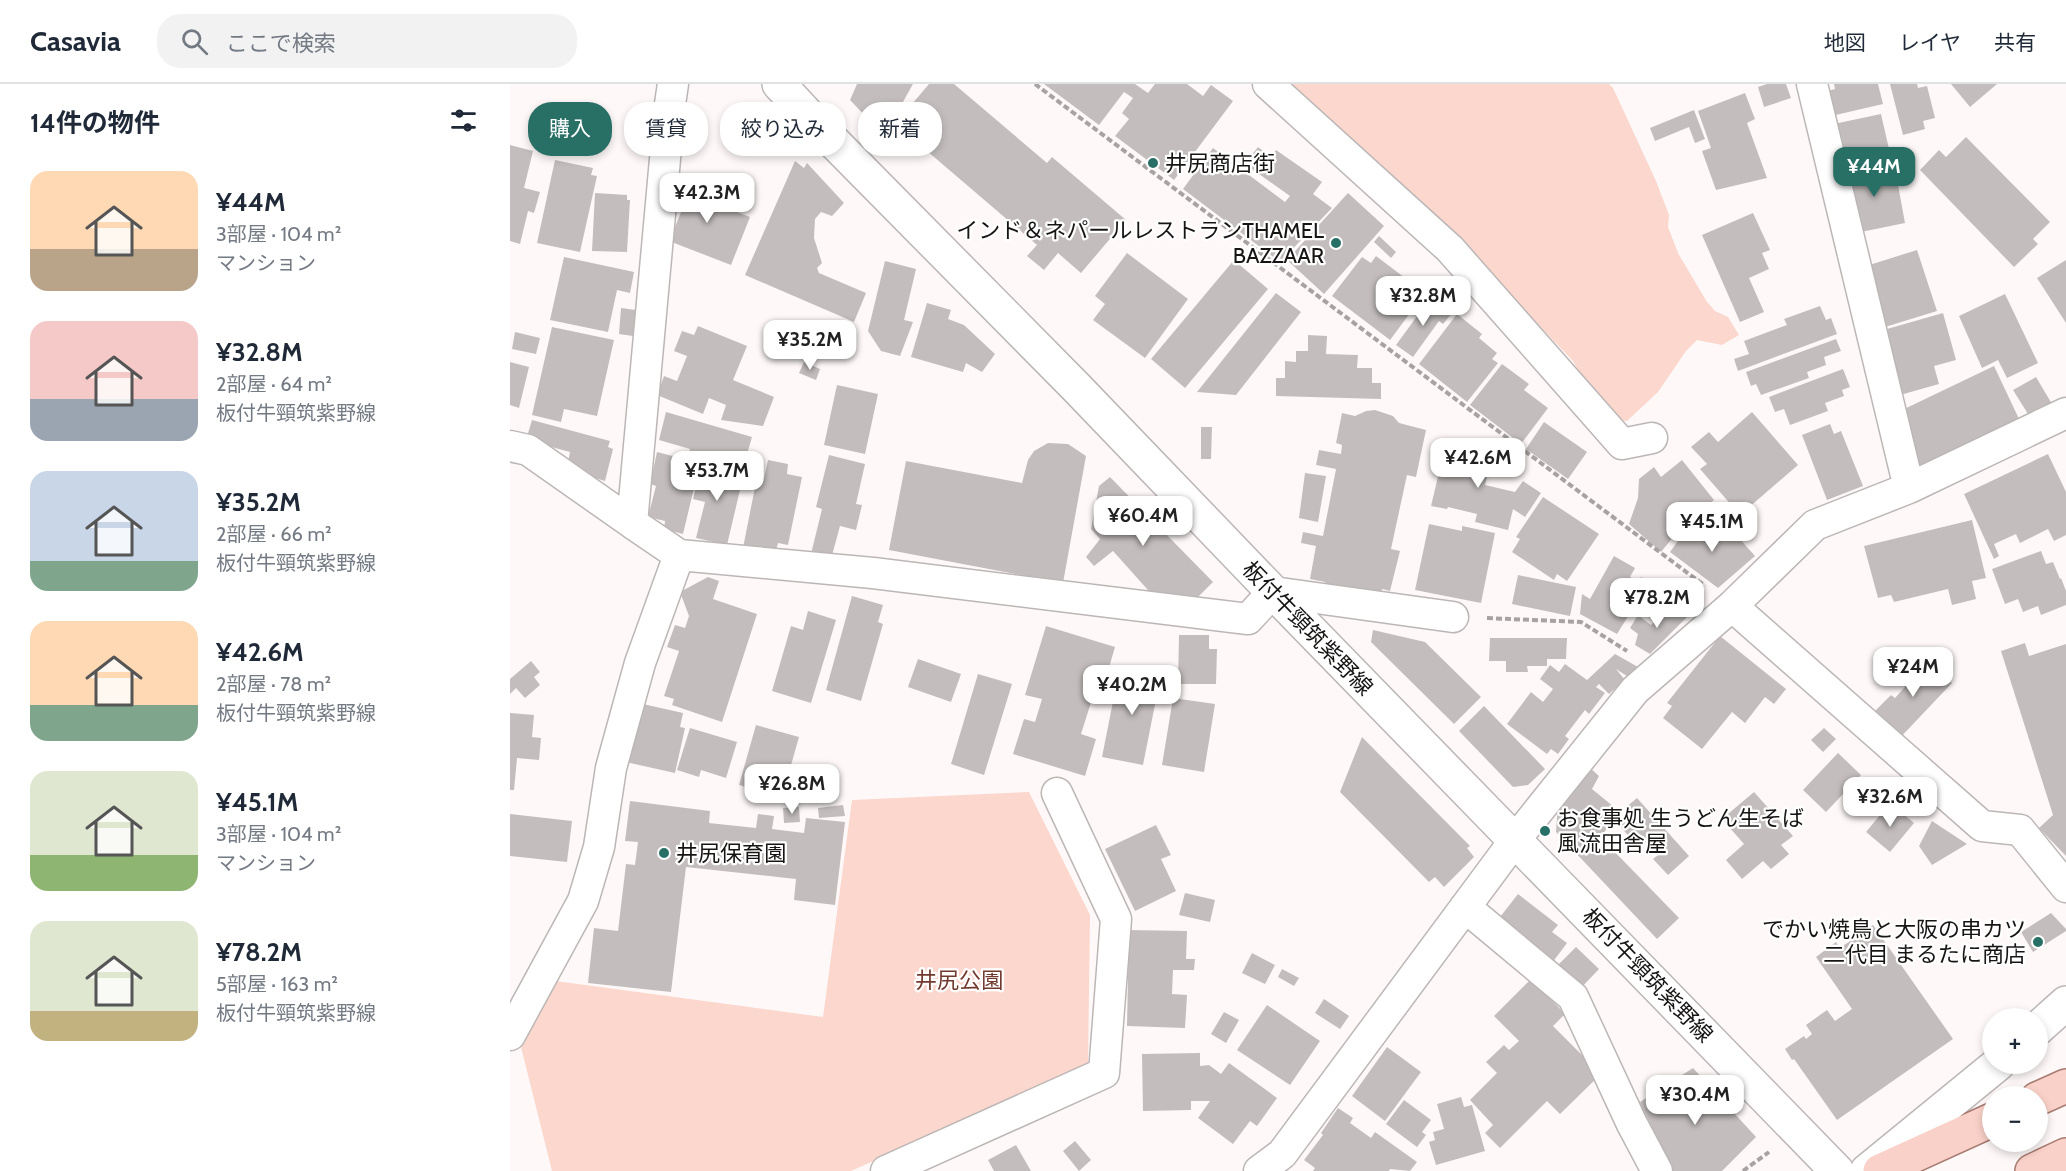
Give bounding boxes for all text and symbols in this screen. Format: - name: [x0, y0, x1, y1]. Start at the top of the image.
- search box: [157, 14, 577, 68]
- text: Casavia: [30, 24, 121, 58]
- icon: search: [178, 25, 211, 58]
- text: ここで検索: [226, 30, 336, 57]
- text: 地図: [1824, 30, 1866, 55]
- text: レイヤ: [1899, 30, 1961, 55]
- text: 共有: [1994, 30, 2036, 55]
- chip: 購入: [528, 102, 612, 156]
- chip: 賃貸: [624, 102, 708, 156]
- chip: 絞り込み: [720, 102, 846, 156]
- chip: 新着: [858, 102, 942, 156]
- icon: filters: [447, 104, 480, 137]
- text: 14件の物件: [30, 107, 160, 139]
- pin: ¥44M: [1838, 147, 1910, 198]
- place label: 井尻商店街: [1165, 150, 1275, 177]
- text: ¥44M: [1847, 154, 1901, 178]
- marker: 井尻商店街: [1146, 156, 1160, 170]
- pin: ¥42.3M: [658, 173, 756, 224]
- text: ¥42.3M: [674, 180, 740, 204]
- text: ¥44M: [216, 186, 286, 218]
- icon: home: [78, 195, 150, 267]
- place label: インド＆ネパールレストランTHAMEL BAZZAAR: [956, 217, 1324, 269]
- text: 3部屋 · 104 m²: [216, 222, 341, 246]
- marker: インド＆ネパールレストランTHAMEL BAZZAAR: [1329, 236, 1343, 250]
- text: マンション: [216, 251, 316, 275]
- pin: ¥32.8M: [1374, 276, 1472, 327]
- text: ¥32.8M: [1390, 283, 1456, 307]
- pin: ¥35.2M: [761, 320, 859, 371]
- text: ¥35.2M: [777, 327, 843, 351]
- text: ¥32.8M: [216, 336, 303, 368]
- icon: home: [78, 345, 150, 417]
- text: 2部屋 · 64 m²: [216, 372, 332, 396]
- text: 板付牛頸筑紫野線: [216, 401, 376, 425]
- pin: ¥42.6M: [1429, 438, 1527, 489]
- text: ¥42.6M: [1444, 445, 1512, 469]
- pin: ¥53.7M: [668, 451, 766, 502]
- text: ¥53.7M: [685, 458, 749, 482]
- text: ¥35.2M: [216, 486, 301, 518]
- icon: home: [78, 495, 150, 567]
- pin: ¥60.4M: [1094, 496, 1192, 547]
- pin: ¥45.1M: [1663, 502, 1761, 553]
- text: ¥60.4M: [1108, 503, 1178, 527]
- text: ¥45.1M: [1680, 509, 1744, 533]
- text: 2部屋 · 66 m²: [216, 522, 332, 546]
- text: 板付牛頸筑紫野線: [216, 551, 376, 575]
- street label: 板付牛頸筑紫野線: [1237, 556, 1378, 701]
- pin: ¥78.2M: [1608, 578, 1706, 629]
- text: ¥78.2M: [1624, 585, 1690, 609]
- text: ¥42.6M: [216, 636, 304, 668]
- icon: home: [78, 645, 150, 717]
- pin: ¥24M: [1877, 647, 1949, 698]
- text: ¥24M: [1887, 654, 1939, 678]
- pin: ¥40.2M: [1083, 665, 1181, 716]
- text: 2部屋 · 78 m²: [216, 672, 331, 696]
- text: ¥40.2M: [1097, 672, 1167, 696]
- text: 板付牛頸筑紫野線: [216, 701, 376, 725]
- pin: ¥26.8M: [743, 764, 841, 815]
- text: ¥26.8M: [758, 771, 826, 795]
- pin: ¥32.6M: [1841, 777, 1939, 828]
- text: ¥32.6M: [1857, 784, 1923, 808]
- text: ¥45.1M: [216, 786, 298, 818]
- icon: home: [78, 795, 150, 867]
- place label: お食事処 生うどん生そば 風流田舎屋: [1557, 805, 1804, 857]
- text: 3部屋 · 104 m²: [216, 822, 341, 846]
- marker: お食事処 生うどん生そば 風流田舎屋: [1538, 824, 1552, 838]
- place label: 井尻保育園: [676, 840, 786, 867]
- marker: 井尻保育園: [657, 846, 671, 860]
- text: マンション: [216, 851, 316, 875]
- street label: 板付牛頸筑紫野線: [1577, 903, 1718, 1048]
- place label: でかい焼鳥と大阪の串カツ 二代目 まるたに商店: [1762, 916, 2026, 968]
- marker: でかい焼鳥と大阪の串カツ 二代目 まるたに商店: [2031, 935, 2045, 949]
- text: ¥78.2M: [216, 936, 302, 968]
- icon: home: [78, 945, 150, 1017]
- park label: 井尻公園: [915, 967, 1003, 994]
- text: 5部屋 · 163 m²: [216, 972, 338, 996]
- text: 板付牛頸筑紫野線: [216, 1001, 376, 1025]
- map controls: [1982, 1008, 2048, 1152]
- button: +: [1982, 1008, 2048, 1074]
- pin: ¥30.4M: [1646, 1075, 1744, 1126]
- text: ¥30.4M: [1660, 1082, 1730, 1106]
- button: −: [1982, 1086, 2048, 1152]

